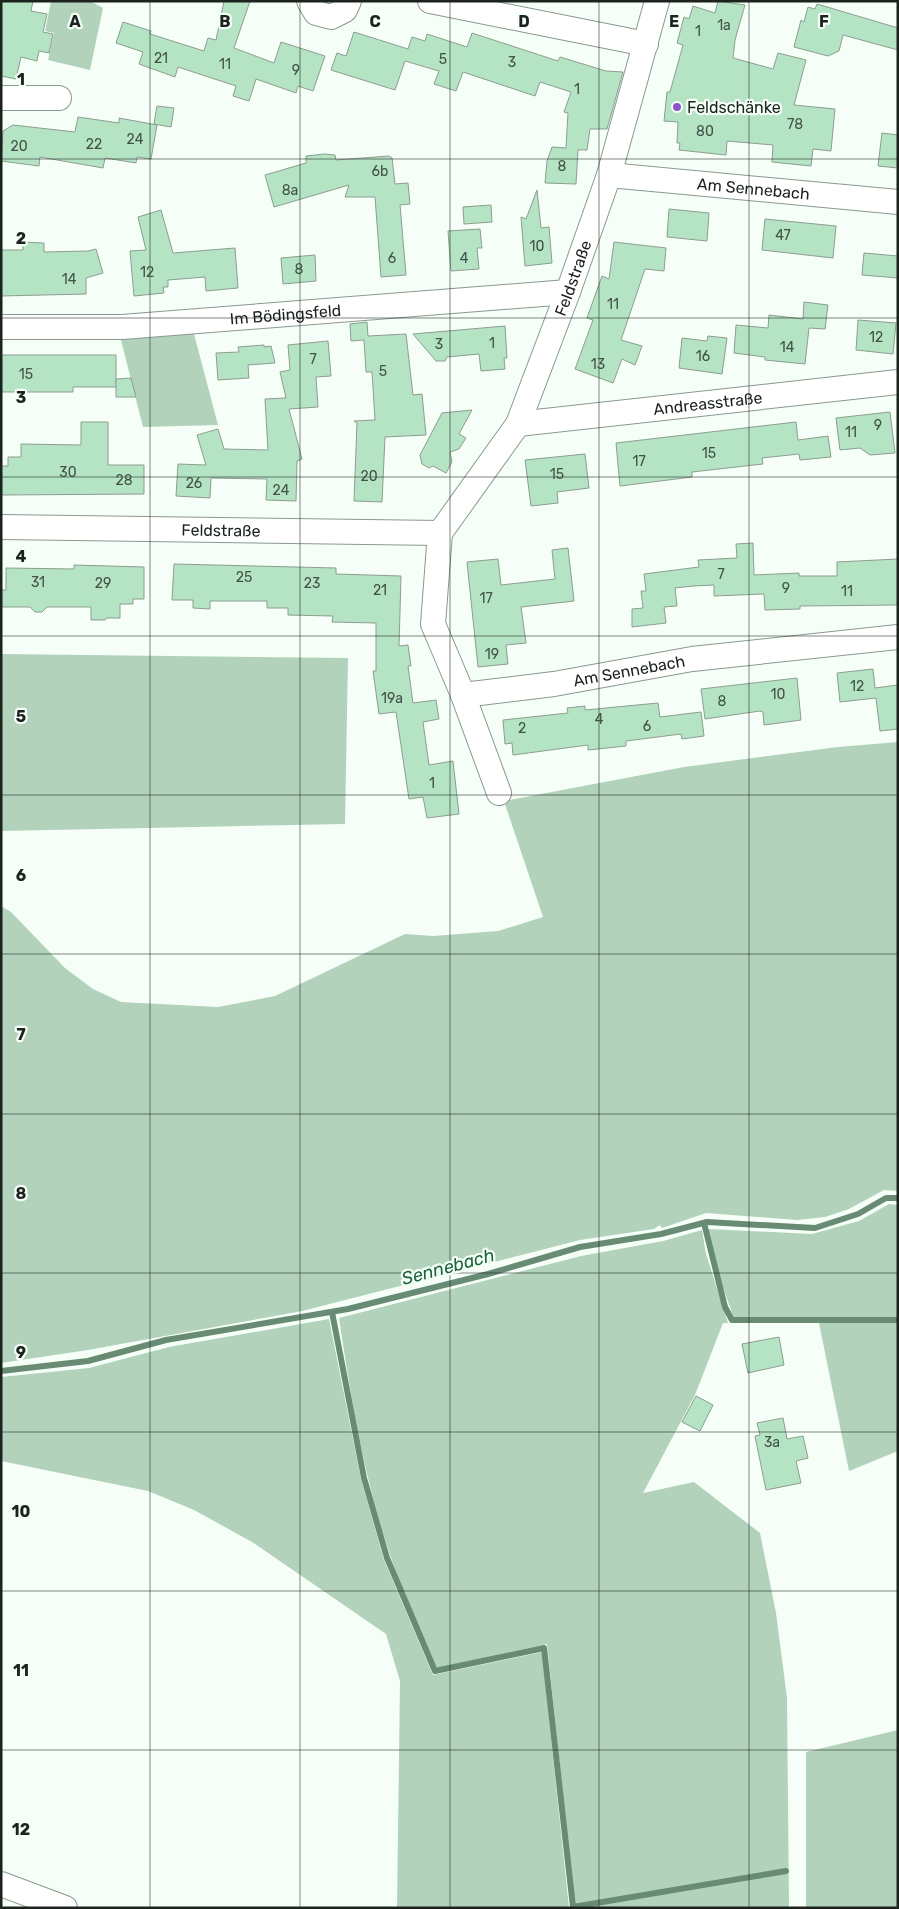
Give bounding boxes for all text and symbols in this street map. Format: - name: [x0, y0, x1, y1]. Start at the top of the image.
- text: A: [69, 12, 81, 31]
- text: B: [219, 12, 231, 31]
- text: C: [369, 12, 381, 31]
- text: D: [518, 12, 530, 31]
- text: E: [669, 12, 679, 31]
- text: F: [819, 12, 829, 31]
- house number: 1a: [717, 17, 731, 34]
- house number: 1: [695, 23, 701, 40]
- house number: 21: [154, 50, 168, 67]
- house number: 5: [439, 51, 447, 68]
- house number: 3: [508, 54, 516, 71]
- house number: 11: [219, 56, 231, 73]
- house number: 9: [292, 62, 300, 79]
- text: 1: [17, 70, 25, 89]
- house number: 1: [574, 81, 580, 98]
- place label: Feldschänke: [687, 98, 781, 117]
- marker: Feldschänke: [671, 101, 683, 113]
- house number: 78: [787, 116, 803, 133]
- house number: 80: [696, 123, 714, 140]
- house number: 24: [127, 131, 144, 148]
- house number: 22: [86, 136, 102, 153]
- house number: 20: [10, 138, 28, 155]
- house number: 8: [558, 158, 567, 175]
- house number: 6b: [372, 163, 388, 180]
- street label: Am Sennebach: [696, 174, 811, 204]
- house number: 8a: [282, 182, 298, 199]
- house number: 47: [775, 227, 791, 244]
- text: 2: [16, 229, 26, 248]
- house number: 10: [530, 238, 545, 255]
- street label: Feldstraße: [551, 238, 595, 319]
- house number: 6: [388, 250, 396, 267]
- house number: 4: [460, 250, 469, 267]
- house number: 8: [295, 261, 304, 278]
- house number: 12: [140, 264, 154, 281]
- house number: 14: [62, 271, 77, 288]
- house number: 11: [607, 296, 619, 313]
- street label: Im Bödingsfeld: [229, 301, 342, 329]
- house number: 12: [869, 329, 883, 346]
- house number: 1: [489, 335, 495, 352]
- house number: 3: [435, 336, 443, 353]
- house number: 14: [780, 339, 795, 356]
- house number: 16: [696, 348, 710, 365]
- house number: 7: [309, 351, 317, 368]
- house number: 13: [591, 356, 605, 373]
- house number: 5: [379, 363, 387, 380]
- house number: 15: [19, 366, 33, 383]
- text: 3: [16, 388, 26, 407]
- street label: Andreasstraße: [652, 388, 763, 419]
- house number: 9: [874, 417, 882, 434]
- house number: 11: [845, 424, 857, 441]
- house number: 15: [702, 445, 716, 462]
- house number: 17: [632, 453, 646, 470]
- house number: 30: [59, 464, 77, 481]
- house number: 15: [550, 466, 564, 483]
- house number: 20: [360, 468, 378, 485]
- house number: 28: [115, 472, 133, 489]
- house number: 26: [186, 475, 202, 492]
- house number: 24: [273, 482, 290, 499]
- street label: Feldstraße: [181, 520, 261, 541]
- text: 4: [16, 547, 27, 566]
- house number: 7: [717, 566, 725, 583]
- house number: 25: [236, 569, 252, 586]
- house number: 31: [31, 574, 45, 591]
- house number: 29: [95, 575, 111, 592]
- house number: 23: [304, 575, 320, 592]
- house number: 9: [782, 580, 790, 597]
- house number: 21: [373, 582, 387, 599]
- house number: 11: [841, 583, 853, 600]
- house number: 17: [479, 590, 493, 607]
- house number: 19: [485, 646, 499, 663]
- street label: Am Sennebach: [572, 651, 687, 690]
- house number: 12: [850, 678, 864, 695]
- house number: 10: [771, 686, 786, 703]
- house number: 19a: [381, 690, 403, 707]
- house number: 8: [718, 693, 727, 710]
- text: 5: [16, 707, 26, 726]
- house number: 4: [595, 711, 604, 728]
- house number: 6: [643, 718, 651, 735]
- house number: 2: [518, 720, 526, 737]
- house number: 1: [429, 775, 435, 792]
- text: 6: [16, 866, 26, 885]
- text: 7: [16, 1025, 26, 1044]
- text: 8: [16, 1184, 27, 1203]
- water label: Sennebach: [399, 1244, 497, 1290]
- text: 9: [16, 1343, 26, 1362]
- house number: 3a: [764, 1434, 780, 1451]
- text: 10: [12, 1502, 31, 1521]
- text: 11: [13, 1661, 29, 1680]
- text: 12: [12, 1820, 30, 1839]

